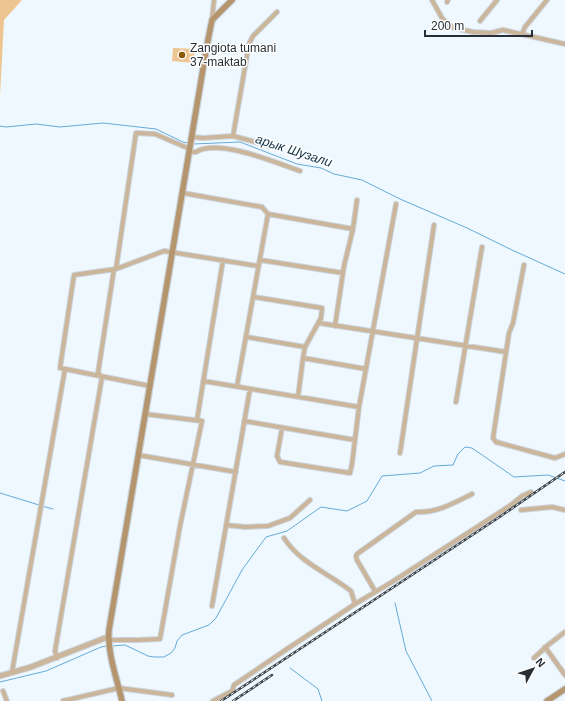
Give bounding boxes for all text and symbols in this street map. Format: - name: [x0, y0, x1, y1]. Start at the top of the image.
- scale bar: [425, 12, 532, 38]
- text: 200 m: [431, 19, 464, 33]
- place label: Zangiota tumani 37-maktab: [190, 41, 276, 69]
- marker: Zangiota tumani 37-maktab: [177, 50, 187, 60]
- water label: арык Шузали: [254, 131, 334, 170]
- north arrow: [513, 649, 553, 689]
- text: N: [534, 656, 548, 670]

